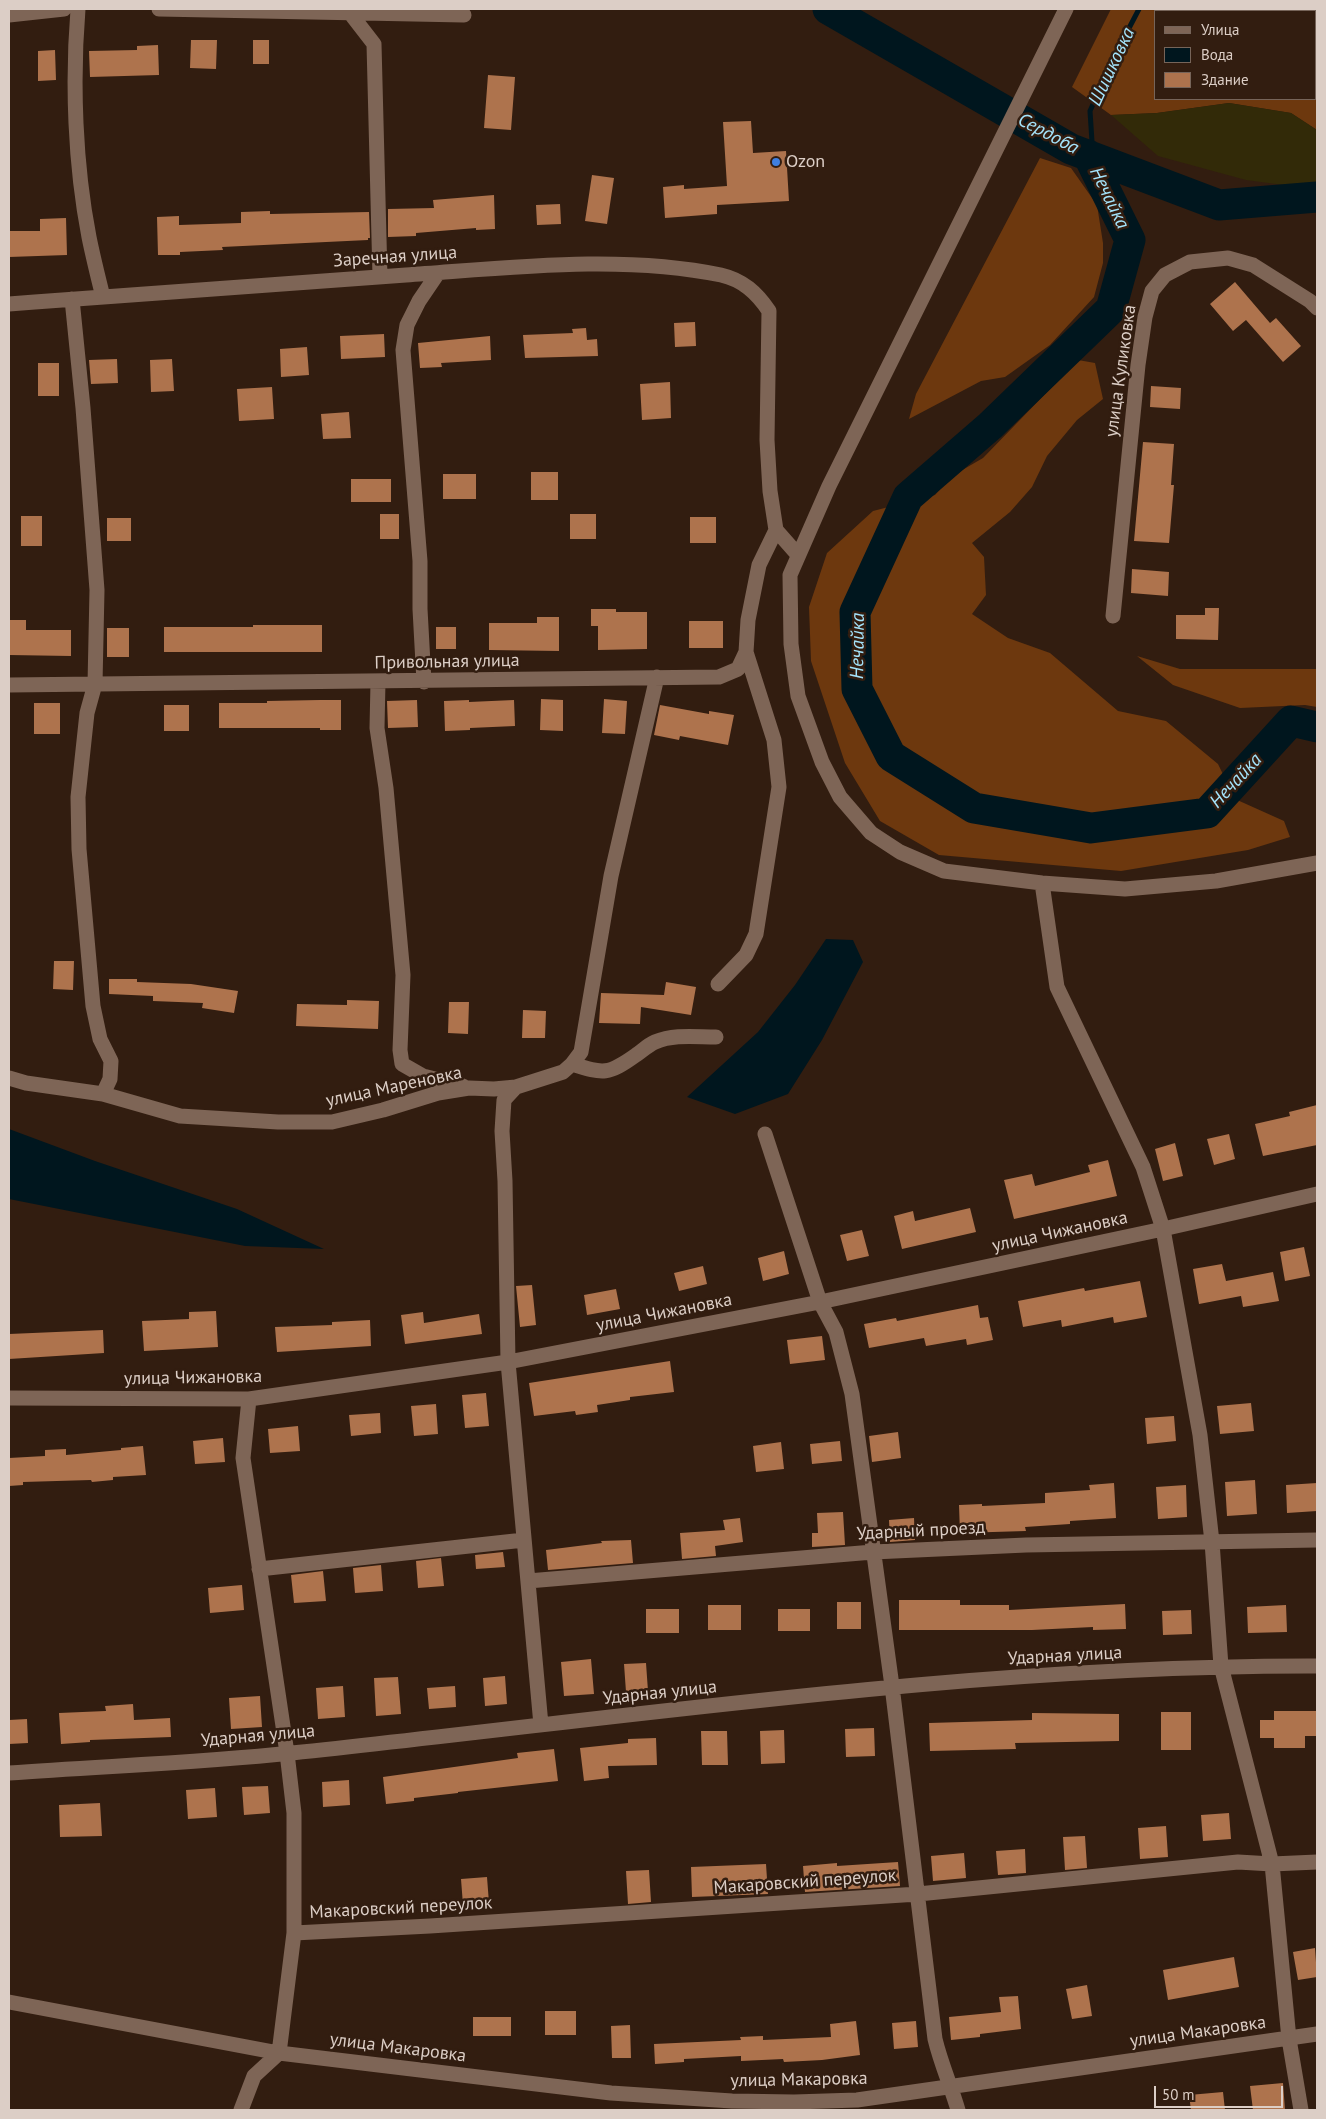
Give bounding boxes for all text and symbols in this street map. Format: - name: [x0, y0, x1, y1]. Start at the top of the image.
- legend: [1154, 10, 1316, 100]
- text: Улица: [1201, 20, 1239, 39]
- water label: Шишковка: [1084, 24, 1140, 110]
- text: Вода: [1201, 45, 1233, 64]
- text: Здание: [1201, 70, 1249, 89]
- water label: Сердоба: [1014, 109, 1082, 159]
- place label: Ozon: [786, 151, 825, 173]
- marker: Ozon: [770, 156, 782, 168]
- water label: Нечайка: [1084, 163, 1134, 233]
- street label: Заречная улица: [332, 242, 458, 272]
- street label: улица Куликовка: [1101, 304, 1141, 438]
- water label: Нечайка: [846, 613, 870, 679]
- street label: Привольная улица: [374, 650, 520, 674]
- water label: Нечайка: [1205, 749, 1267, 813]
- street label: улица Мареновка: [324, 1062, 464, 1112]
- street label: улица Чижановка: [990, 1207, 1130, 1257]
- street label: улица Чижановка: [594, 1289, 734, 1337]
- street label: улица Чижановка: [124, 1366, 262, 1390]
- street label: Ударный проезд: [856, 1517, 986, 1545]
- street label: Ударная улица: [1007, 1642, 1123, 1670]
- street label: Ударная улица: [602, 1676, 718, 1710]
- street label: Ударная улица: [200, 1720, 316, 1752]
- street label: Макаровский переулок: [713, 1865, 897, 1899]
- street label: Макаровский переулок: [309, 1892, 493, 1924]
- street label: улица Макаровка: [1129, 2012, 1267, 2052]
- street label: улица Макаровка: [329, 2029, 467, 2067]
- street label: улица Макаровка: [730, 2068, 868, 2092]
- scale bar: [1156, 2076, 1285, 2108]
- text: 50 m: [1162, 2085, 1195, 2104]

